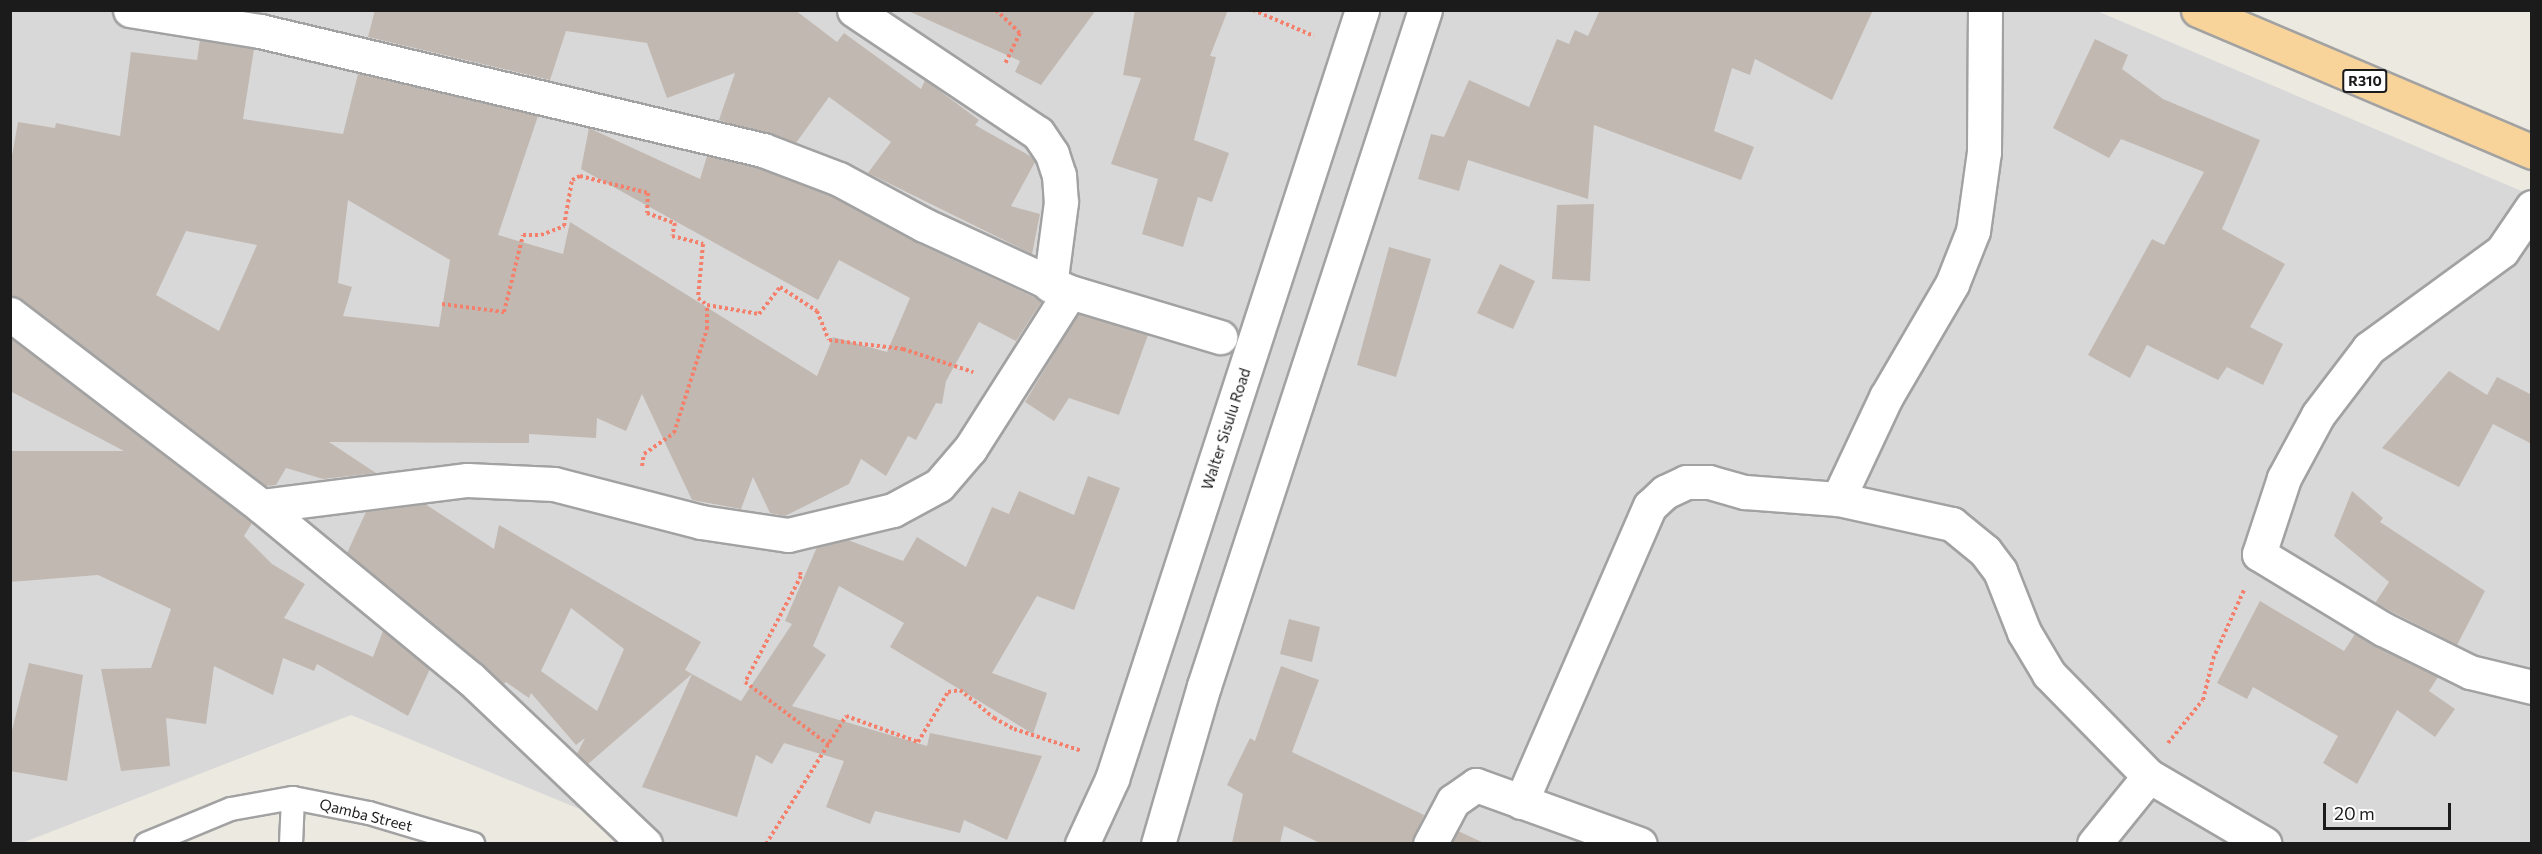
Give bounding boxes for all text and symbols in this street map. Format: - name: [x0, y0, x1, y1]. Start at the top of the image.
- road number: R310: [2341, 70, 2389, 92]
- street label: Walter Sisulu Road: [1198, 366, 1254, 492]
- scale bar: [2326, 791, 2454, 829]
- street label: Qamba Street: [318, 795, 414, 835]
- text: 20 m: [2334, 802, 2375, 824]

